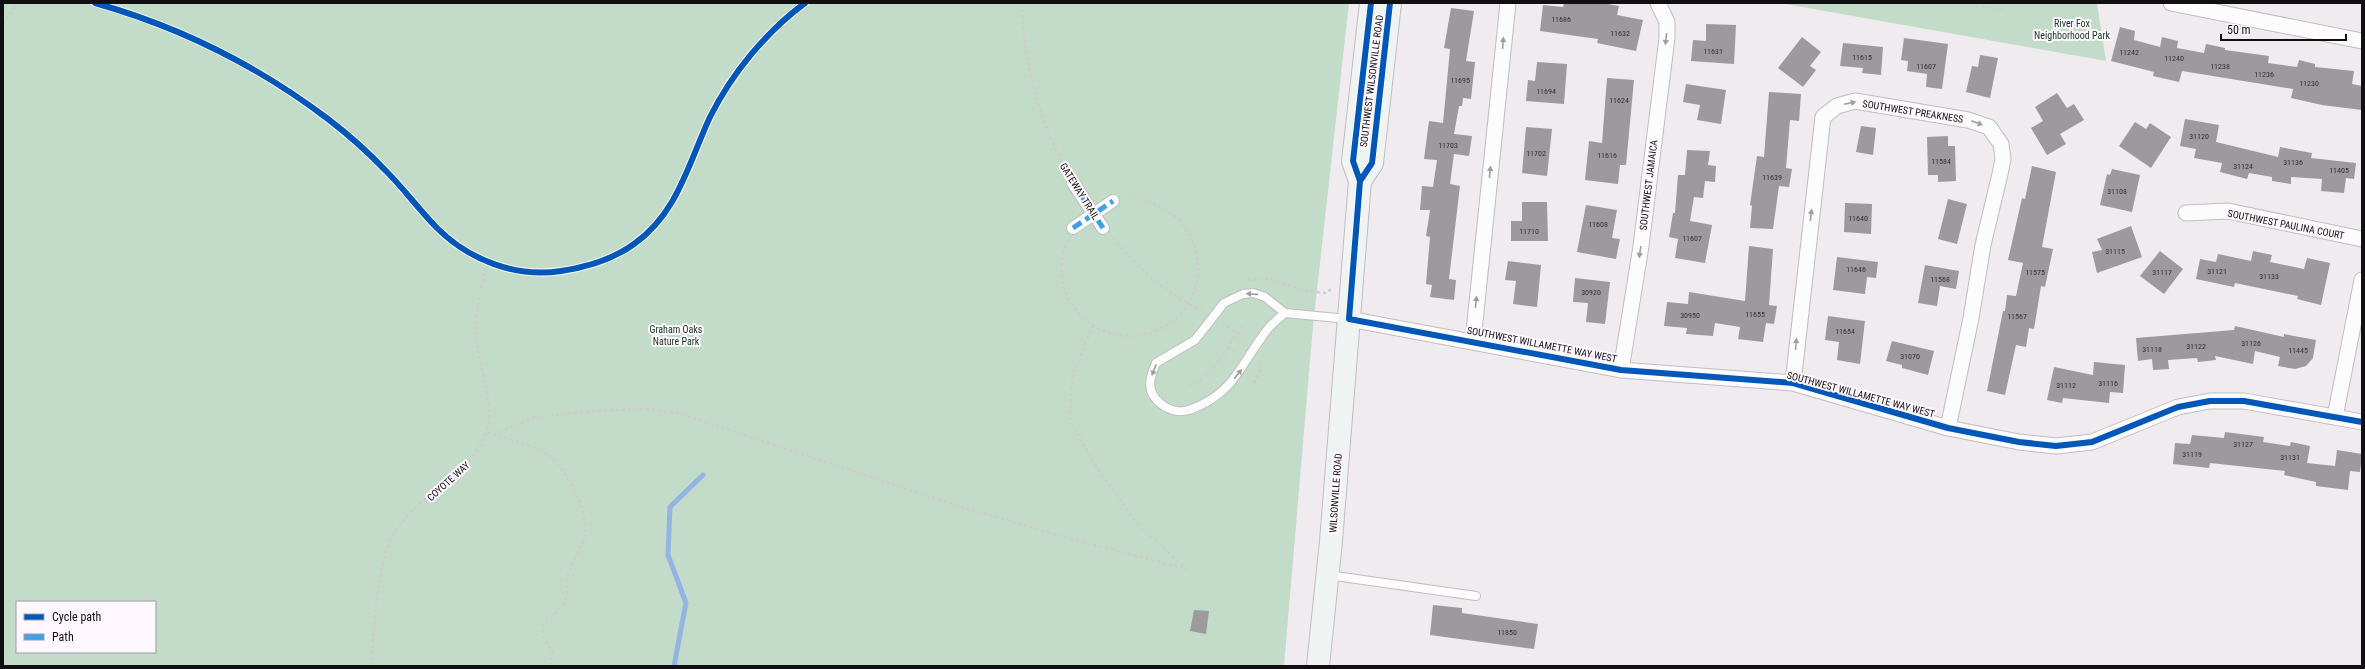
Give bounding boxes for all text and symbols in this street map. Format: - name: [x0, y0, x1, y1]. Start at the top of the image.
- street label: SOUTHWEST WILSONVILLE ROAD: [1358, 14, 1385, 148]
- house number: 11686: [1551, 15, 1571, 24]
- scale bar: [2221, 16, 2346, 42]
- park label: River Fox Neighborhood Park: [2034, 18, 2110, 41]
- text: 50 m: [2227, 23, 2251, 37]
- house number: 11632: [1610, 29, 1630, 38]
- one-way arrow: [1663, 33, 1670, 45]
- one-way arrow: [1499, 37, 1506, 49]
- house number: 11631: [1703, 47, 1723, 56]
- house number: 11242: [2119, 48, 2139, 57]
- house number: 11615: [1852, 53, 1872, 62]
- house number: 11240: [2164, 54, 2184, 63]
- house number: 11607: [1916, 62, 1936, 71]
- house number: 11238: [2210, 62, 2230, 71]
- house number: 11236: [2254, 70, 2274, 79]
- house number: 11695: [1450, 76, 1470, 85]
- house number: 11230: [2299, 79, 2319, 88]
- house number: 11694: [1536, 87, 1556, 96]
- house number: 11624: [1609, 96, 1629, 105]
- street label: SOUTHWEST PREAKNESS: [1862, 98, 1964, 125]
- one-way arrow: [1844, 99, 1856, 105]
- one-way arrow: [1972, 121, 1984, 127]
- house number: 31120: [2189, 132, 2209, 141]
- street label: SOUTHWEST JAMAICA: [1637, 139, 1660, 231]
- house number: 11703: [1438, 141, 1458, 150]
- house number: 11702: [1526, 149, 1546, 158]
- house number: 11616: [1597, 151, 1617, 160]
- house number: 11584: [1931, 157, 1951, 166]
- house number: 31136: [2283, 158, 2303, 167]
- street label: GATEWAY TRAIL: [1058, 161, 1102, 222]
- house number: 31124: [2233, 162, 2253, 171]
- one-way arrow: [1486, 166, 1493, 179]
- house number: 11405: [2329, 166, 2349, 175]
- house number: 11639: [1762, 173, 1782, 182]
- house number: 31108: [2107, 187, 2127, 196]
- street label: SOUTHWEST PAULINA COURT: [2227, 208, 2345, 241]
- one-way arrow: [1808, 209, 1814, 221]
- house number: 11640: [1848, 214, 1868, 223]
- house number: 11608: [1588, 220, 1608, 229]
- house number: 11710: [1519, 227, 1539, 236]
- house number: 11607: [1682, 234, 1702, 243]
- one-way arrow: [1637, 246, 1643, 258]
- house number: 31115: [2105, 247, 2125, 256]
- house number: 11646: [1846, 265, 1866, 274]
- house number: 31121: [2207, 267, 2227, 276]
- house number: 11575: [2025, 268, 2045, 277]
- house number: 31117: [2152, 268, 2172, 277]
- house number: 31133: [2259, 272, 2279, 281]
- house number: 11568: [1930, 275, 1950, 284]
- house number: 30920: [1581, 288, 1601, 297]
- one-way arrow: [1246, 291, 1258, 298]
- one-way arrow: [1473, 296, 1480, 308]
- house number: 11655: [1745, 310, 1765, 319]
- house number: 30950: [1680, 311, 1700, 320]
- house number: 11567: [2007, 312, 2027, 321]
- park label: Graham Oaks Nature Park: [650, 324, 703, 347]
- street label: SOUTHWEST WILLAMETTE WAY WEST: [1466, 325, 1618, 364]
- house number: 11654: [1835, 327, 1855, 336]
- one-way arrow: [1793, 338, 1799, 350]
- house number: 31126: [2241, 339, 2261, 348]
- house number: 31122: [2186, 342, 2206, 351]
- house number: 31118: [2142, 345, 2162, 354]
- house number: 11445: [2288, 346, 2308, 355]
- house number: 31070: [1900, 352, 1920, 361]
- one-way arrow: [1150, 364, 1156, 376]
- one-way arrow: [1233, 369, 1242, 380]
- street label: SOUTHWEST WILLAMETTE WAY WEST: [1786, 369, 1936, 420]
- house number: 31116: [2098, 379, 2118, 388]
- house number: 31112: [2056, 381, 2076, 390]
- house number: 31127: [2233, 440, 2253, 449]
- house number: 31119: [2182, 450, 2202, 459]
- street label: WILSONVILLE ROAD: [1327, 453, 1344, 533]
- house number: 31131: [2280, 453, 2300, 462]
- street label: COYOTE WAY: [425, 459, 472, 503]
- legend: [16, 601, 156, 653]
- text: Cycle path: [52, 610, 102, 624]
- house number: 11850: [1497, 628, 1517, 637]
- text: Path: [52, 630, 74, 644]

